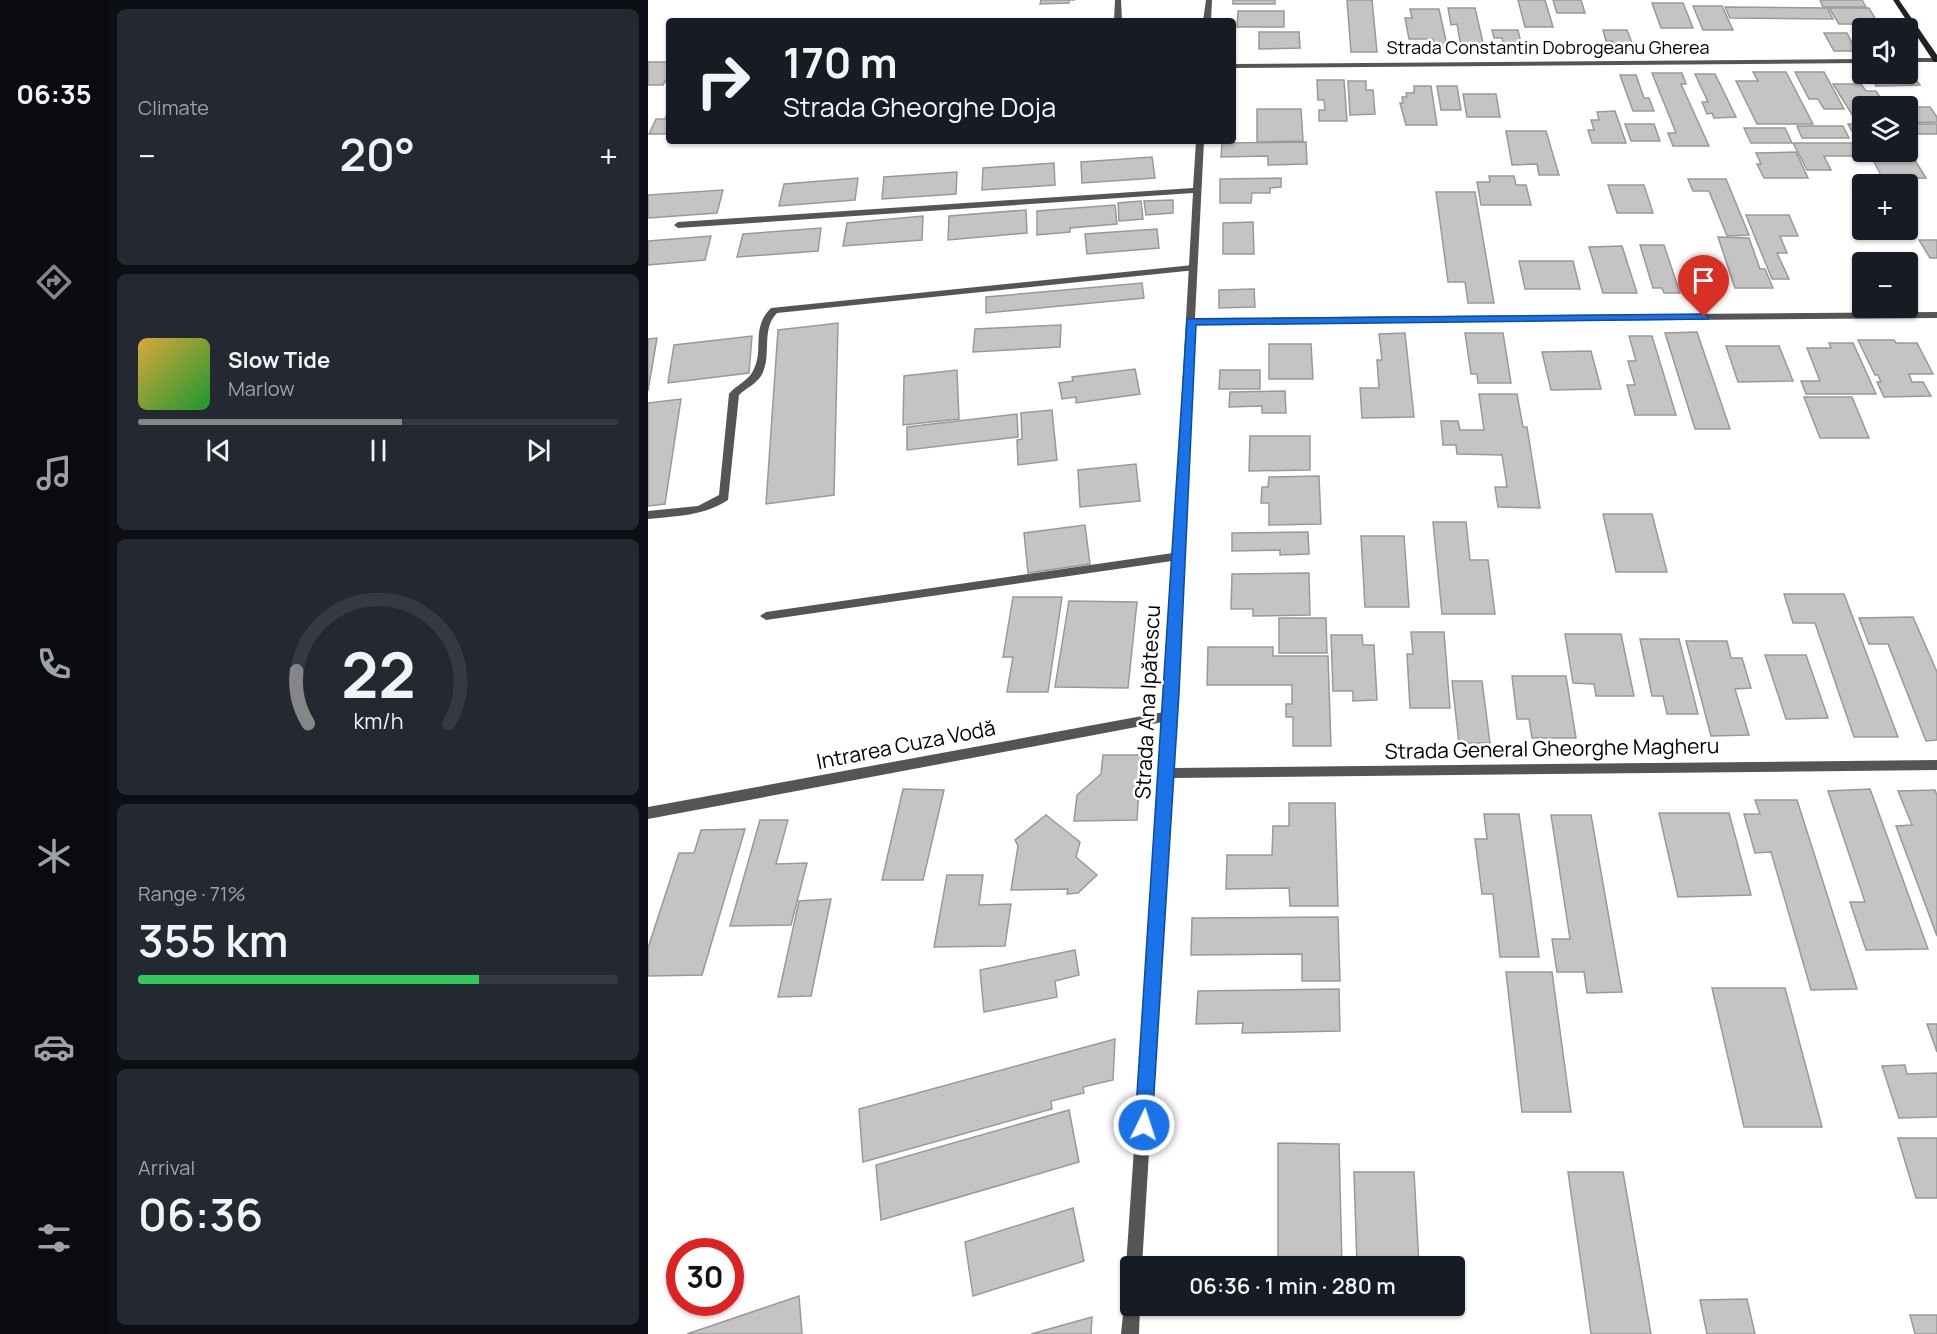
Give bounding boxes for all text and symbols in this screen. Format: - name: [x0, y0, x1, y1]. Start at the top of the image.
- map controls: [1852, 18, 1918, 318]
- button: sound: [1852, 18, 1918, 84]
- text: 170 m: [783, 33, 898, 91]
- street label: Strada Constantin Dobrogeanu Gherea: [1387, 35, 1709, 59]
- icon: right: [684, 42, 762, 120]
- text: 06:35: [16, 75, 92, 112]
- text: Strada Gheorghe Doja: [783, 88, 1056, 125]
- text: Climate: [138, 94, 209, 121]
- button: layers: [1852, 96, 1918, 162]
- text: 20°: [340, 123, 415, 185]
- text: −: [138, 133, 156, 178]
- text: +: [599, 133, 618, 178]
- button: +: [1852, 174, 1918, 240]
- button: −: [1852, 252, 1918, 318]
- pin: [1678, 255, 1729, 317]
- icon: directions: [33, 261, 75, 303]
- icon: arrive: [1687, 264, 1720, 297]
- text: Slow Tide: [228, 345, 330, 375]
- text: Marlow: [228, 375, 295, 402]
- icon: previous: [202, 434, 235, 467]
- icon: pause: [362, 434, 395, 467]
- icon: next: [522, 434, 555, 467]
- icon: music: [33, 452, 75, 494]
- street label: Strada Ana Ipătescu: [1128, 604, 1166, 800]
- text: 22: [341, 631, 415, 717]
- icon: phone: [33, 643, 75, 685]
- text: km/h: [353, 706, 403, 735]
- street label: Intrarea Cuza Vodă: [814, 713, 998, 775]
- street label: Strada General Gheorghe Magheru: [1384, 731, 1720, 765]
- icon: climate: [33, 835, 75, 877]
- text: Range · 71%: [138, 880, 246, 907]
- text: 355 km: [138, 909, 289, 971]
- icon: car: [33, 1026, 75, 1068]
- position arrow: [1112, 1093, 1176, 1157]
- text: Arrival: [138, 1154, 195, 1181]
- text: 06:36: [138, 1183, 263, 1245]
- icon: filters: [33, 1217, 75, 1259]
- speed limit sign: 30: [666, 1238, 744, 1316]
- text: 06:36 · 1 min · 280 m: [1189, 1271, 1396, 1301]

